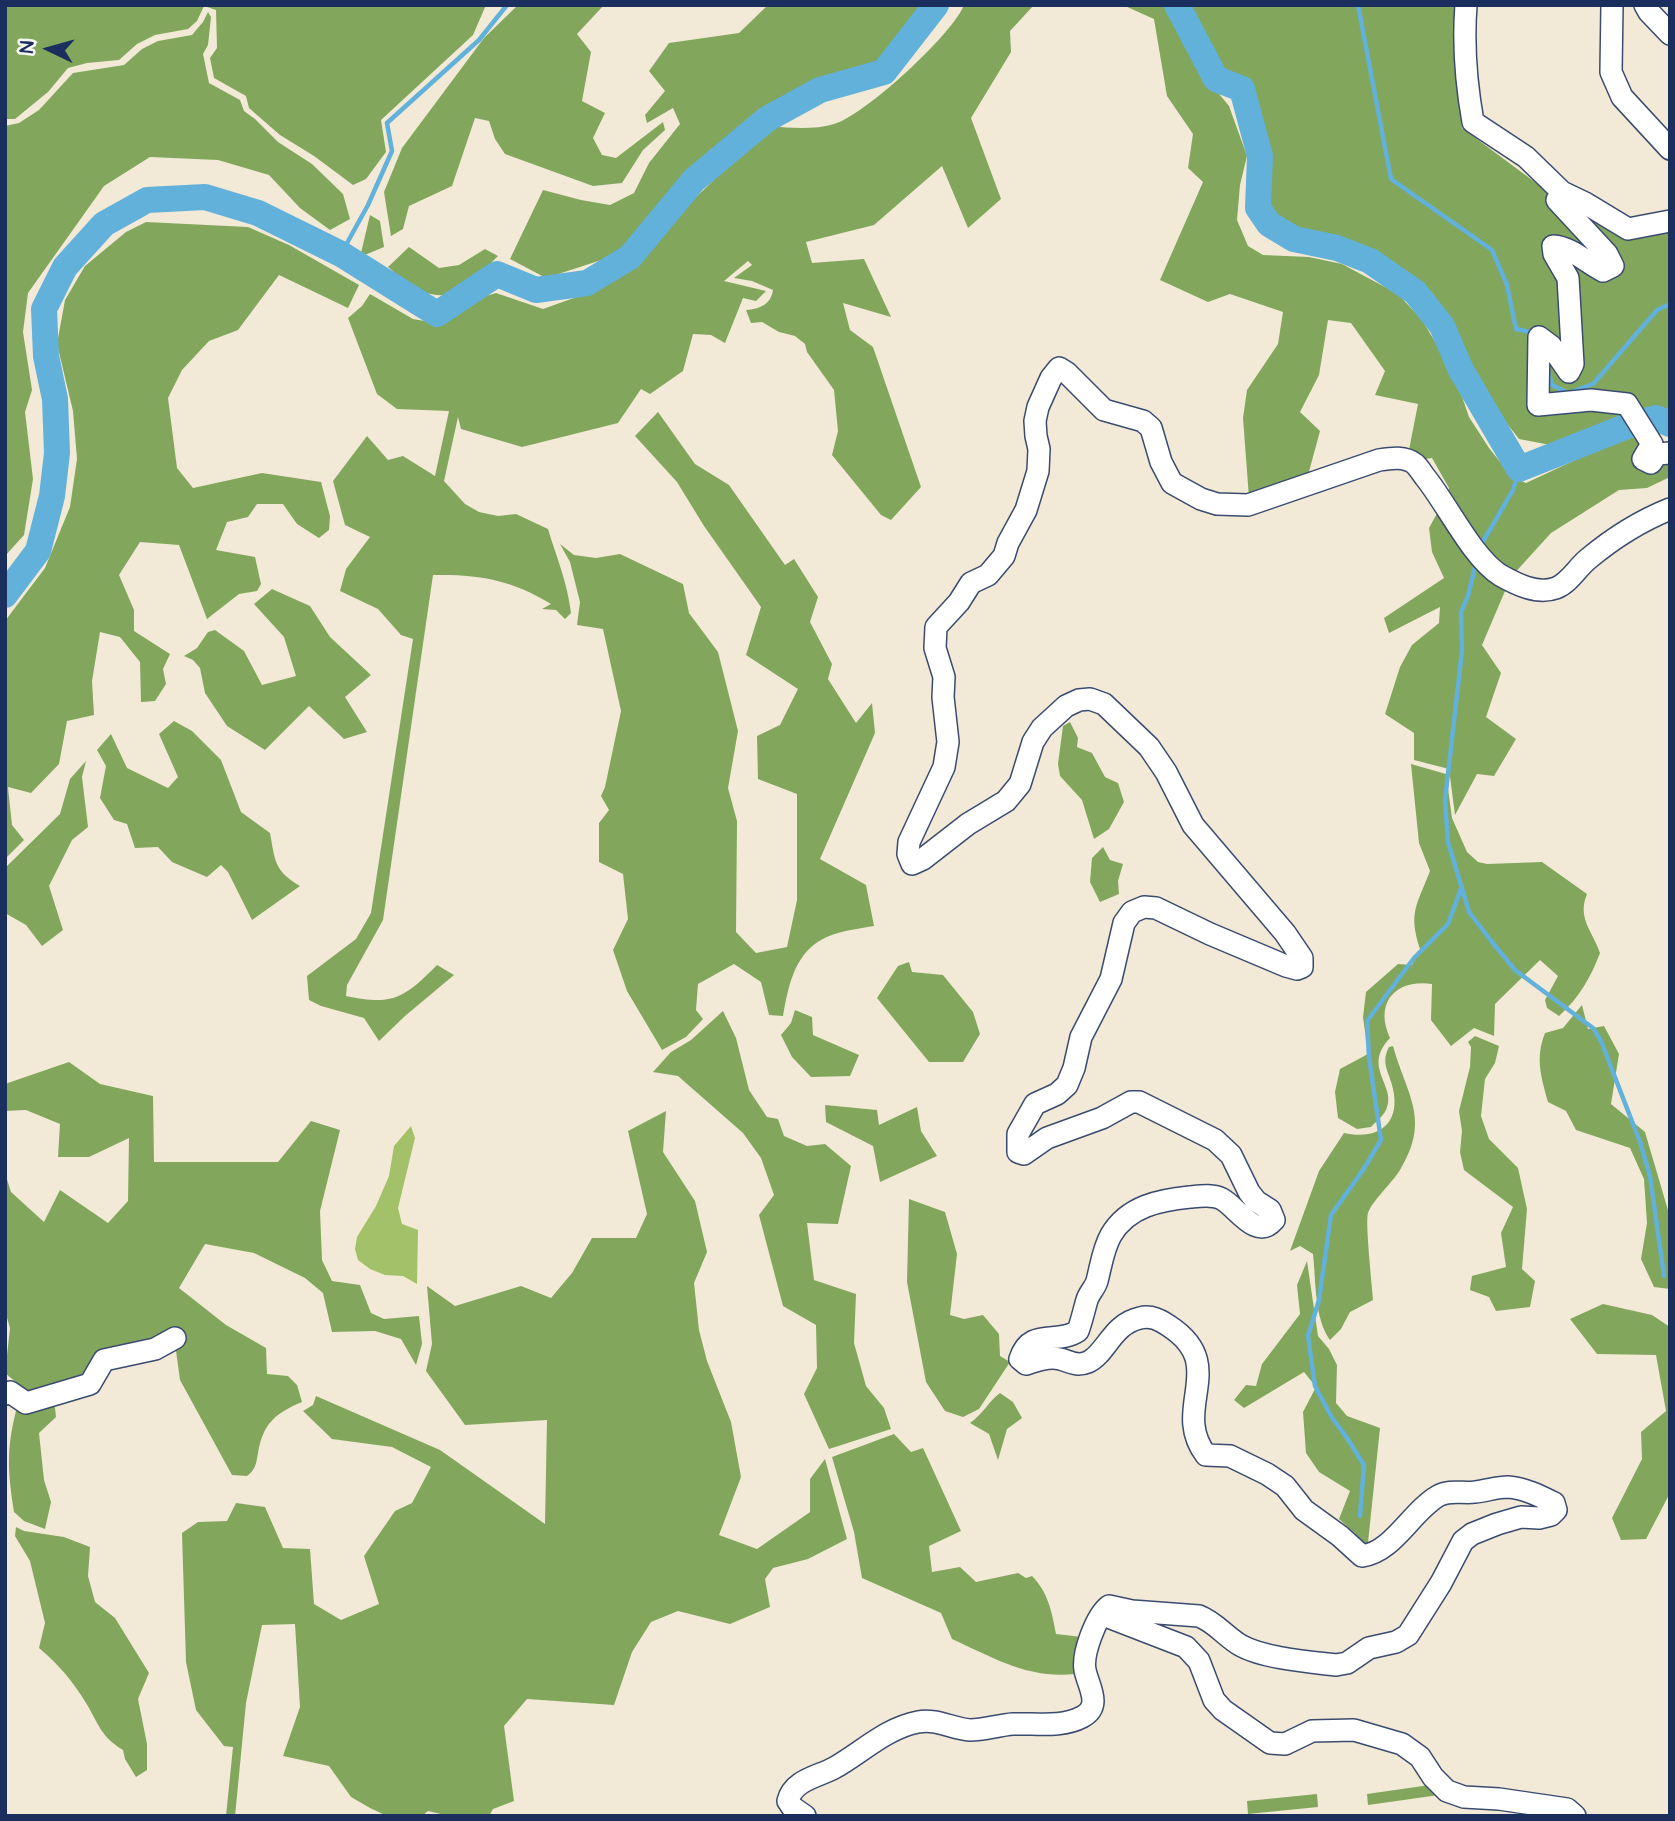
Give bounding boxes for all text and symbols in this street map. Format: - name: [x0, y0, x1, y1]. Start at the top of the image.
- north arrow: [14, 14, 84, 84]
- text: N: [14, 40, 42, 54]

